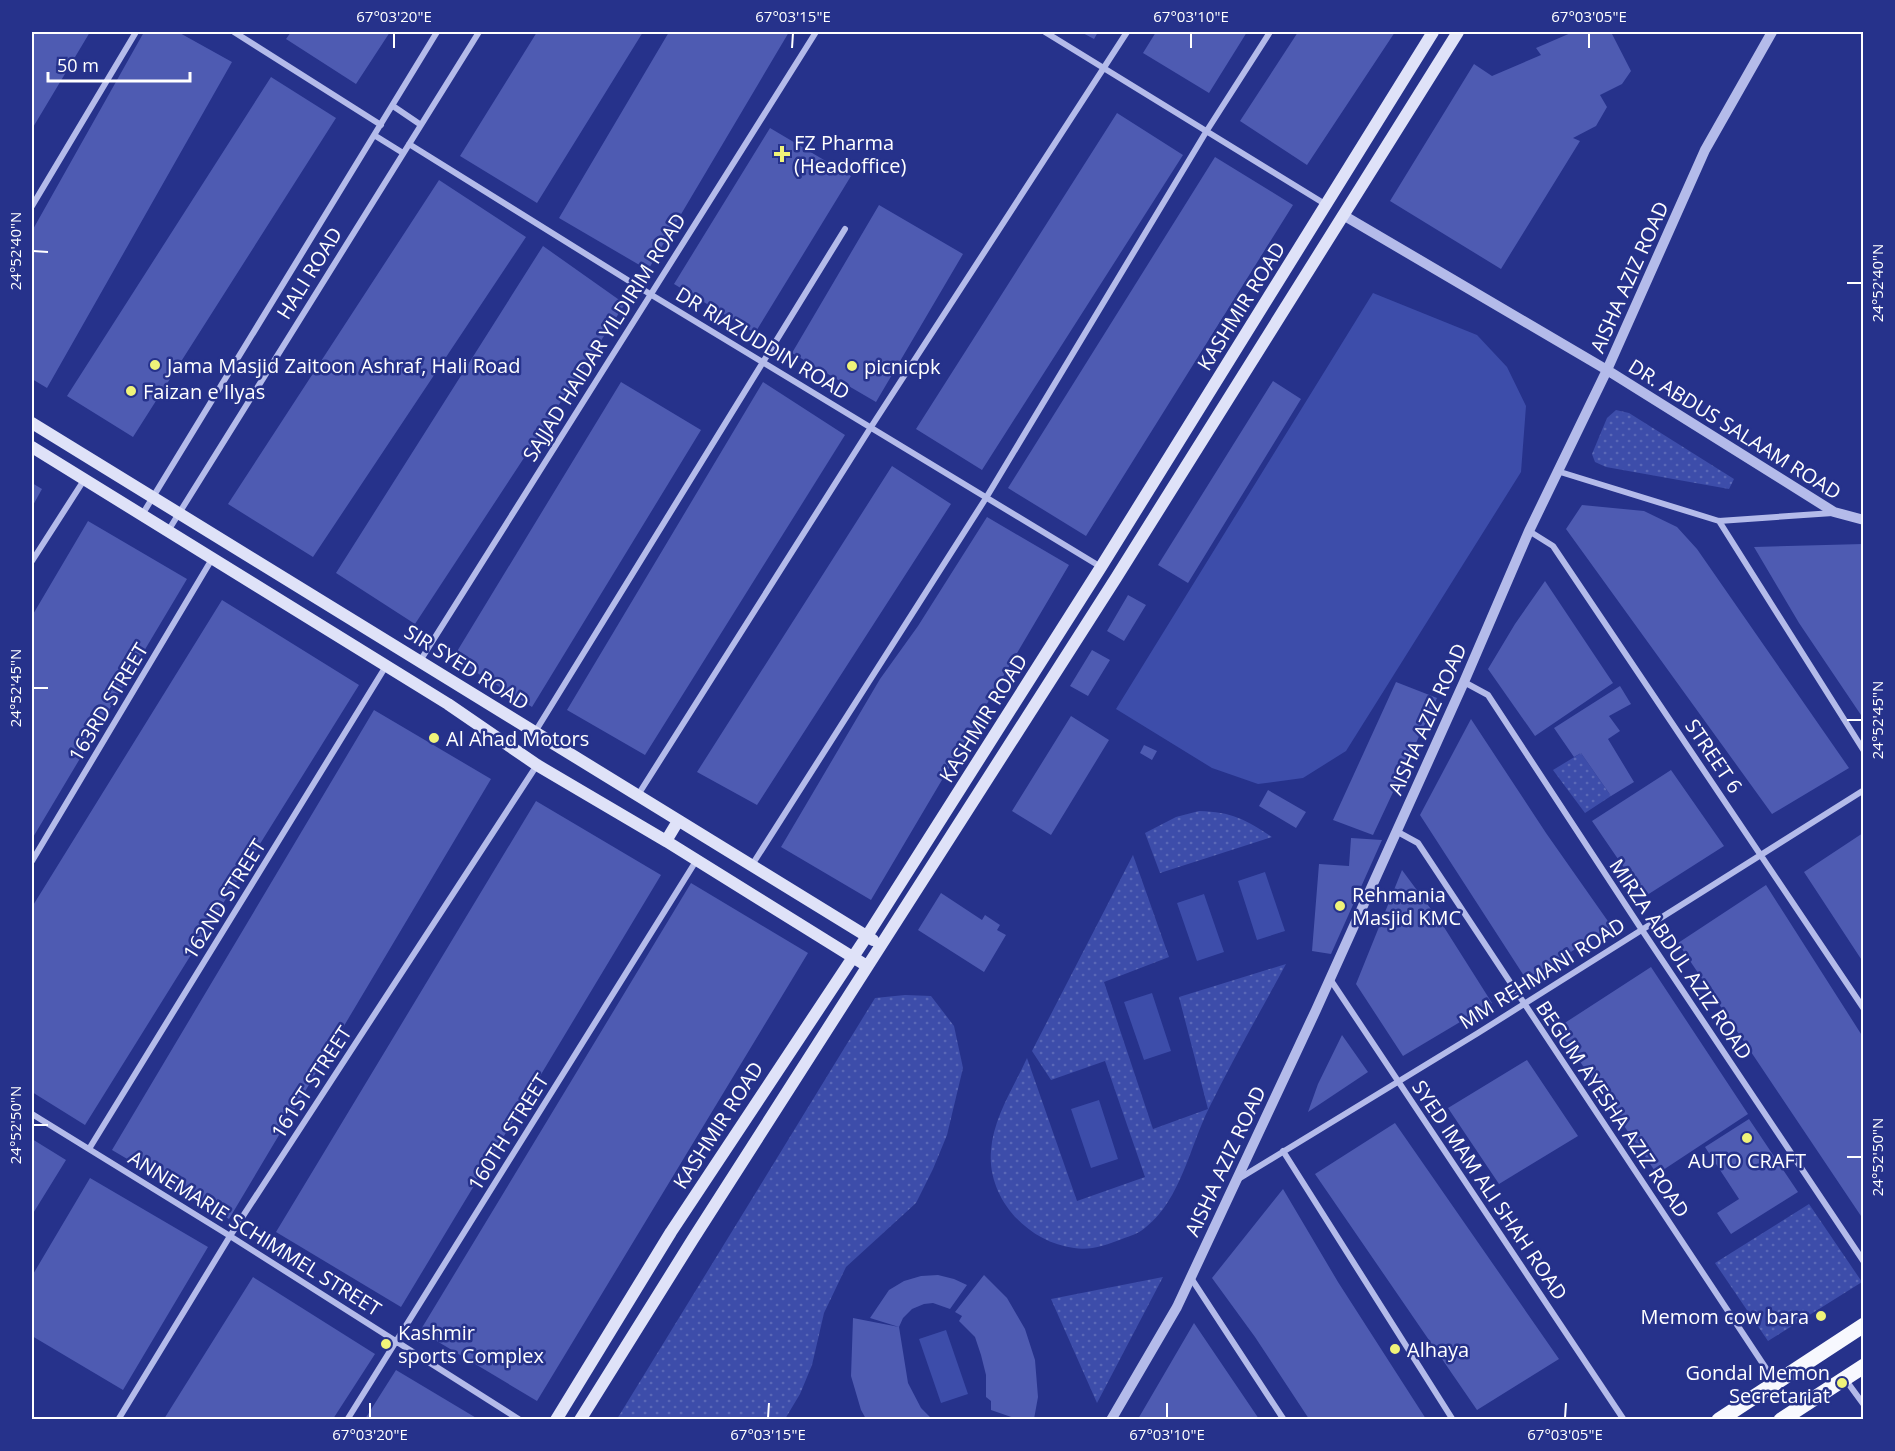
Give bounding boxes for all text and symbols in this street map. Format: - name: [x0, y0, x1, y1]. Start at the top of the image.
- text: 67°03'20"E: [356, 6, 432, 26]
- text: 67°03'15"E: [755, 6, 831, 26]
- text: 67°03'10"E: [1153, 6, 1229, 26]
- text: 67°03'05"E: [1551, 6, 1627, 26]
- scale bar: [48, 45, 190, 83]
- text: 50 m: [57, 53, 99, 77]
- place label: FZ Pharma (Headoffice): [794, 129, 907, 179]
- marker: FZ Pharma (Headoffice): [775, 147, 789, 161]
- street label: AISHA AZIZ ROAD: [1583, 197, 1675, 357]
- street label: SAJJAD HAIDAR YILDIRIM ROAD: [516, 208, 692, 466]
- text: 24°52'40"N: [5, 212, 25, 290]
- street label: HALI ROAD: [270, 222, 348, 324]
- street label: KASHMIR ROAD: [1191, 237, 1291, 375]
- text: 24°52'40"N: [1867, 244, 1887, 322]
- street label: DR RIAZUDDIN ROAD: [671, 280, 855, 406]
- place label: Jama Masjid Zaitoon Ashraf, Hali Road: [165, 352, 520, 379]
- street label: DR. ABDUS SALAAM ROAD: [1624, 352, 1846, 506]
- place label: picnicpk: [864, 353, 941, 380]
- marker: Jama Masjid Zaitoon Ashraf, Hali Road: [148, 358, 162, 372]
- marker: picnicpk: [845, 359, 859, 373]
- place label: Faizan e Ilyas: [143, 378, 265, 405]
- marker: Faizan e Ilyas: [124, 384, 138, 398]
- street label: SIR SYED ROAD: [400, 618, 534, 716]
- street label: 163RD STREET: [62, 638, 154, 766]
- street label: AISHA AZIZ ROAD: [1381, 639, 1473, 799]
- text: 24°52'45"N: [5, 649, 25, 727]
- street label: KASHMIR ROAD: [933, 649, 1033, 787]
- text: 24°52'45"N: [1867, 681, 1887, 759]
- street label: STREET 6: [1679, 714, 1749, 798]
- place label: Al Ahad Motors: [446, 725, 589, 752]
- marker: Al Ahad Motors: [427, 731, 441, 745]
- street label: 162ND STREET: [176, 834, 272, 964]
- street label: MIRZA ABDUL AZIZ ROAD: [1604, 853, 1758, 1065]
- place label: Rehmania Masjid KMC: [1352, 881, 1461, 931]
- marker: Rehmania Masjid KMC: [1333, 899, 1347, 913]
- street label: MM REHMANI ROAD: [1454, 911, 1630, 1035]
- street label: BEGUM AYESHA AZIZ ROAD: [1530, 995, 1696, 1223]
- street label: 161ST STREET: [265, 1021, 357, 1143]
- street label: KASHMIR ROAD: [667, 1056, 769, 1194]
- street label: 160TH STREET: [461, 1069, 555, 1195]
- street label: SYED IMAM ALI SHAH ROAD: [1406, 1075, 1574, 1305]
- street label: AISHA AZIZ ROAD: [1178, 1081, 1272, 1241]
- text: 24°52'50"N: [5, 1086, 25, 1164]
- text: 24°52'50"N: [1867, 1118, 1887, 1196]
- marker: AUTO CRAFT: [1740, 1131, 1754, 1145]
- street label: ANNEMARIE SCHIMMEL STREET: [124, 1144, 386, 1322]
- place label: AUTO CRAFT: [1688, 1147, 1806, 1174]
- place label: Memom cow bara: [1641, 1303, 1809, 1330]
- marker: Memom cow bara: [1814, 1309, 1828, 1323]
- place label: Kashmir sports Complex: [398, 1319, 544, 1369]
- place label: Alhaya: [1407, 1336, 1469, 1363]
- marker: Kashmir sports Complex: [379, 1337, 393, 1351]
- marker: Alhaya: [1388, 1342, 1402, 1356]
- place label: Gondal Memon Secretariat: [1686, 1359, 1830, 1409]
- marker: Gondal Memon Secretariat: [1835, 1376, 1849, 1390]
- text: 67°03'20"E: [332, 1424, 408, 1444]
- text: 67°03'15"E: [730, 1424, 806, 1444]
- text: 67°03'10"E: [1129, 1424, 1205, 1444]
- text: 67°03'05"E: [1527, 1424, 1603, 1444]

